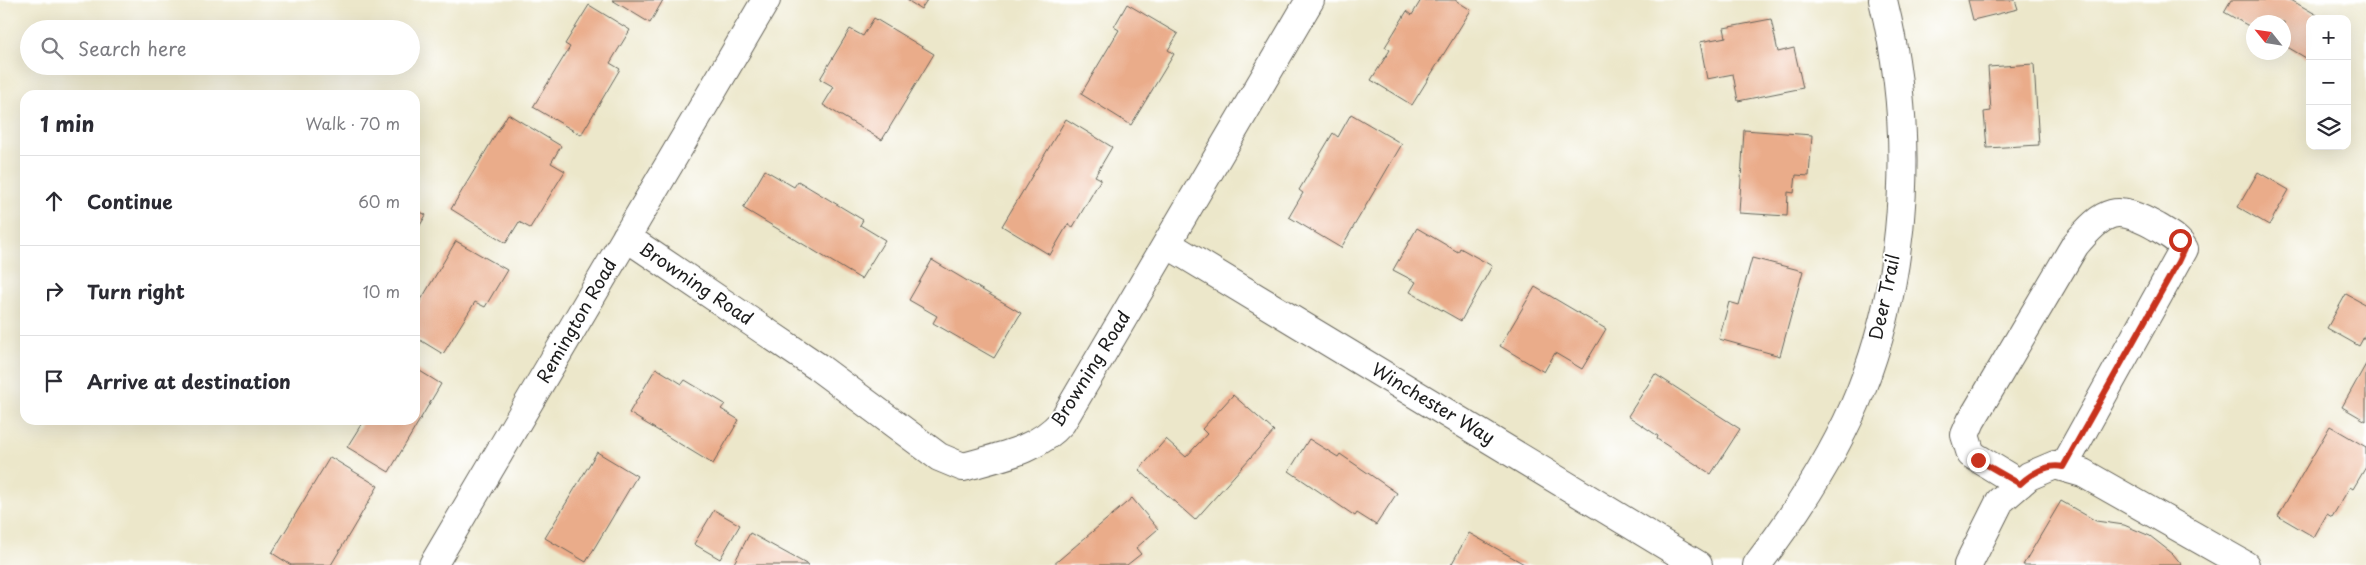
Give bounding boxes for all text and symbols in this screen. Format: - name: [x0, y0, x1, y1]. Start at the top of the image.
- north arrow: [2246, 15, 2291, 60]
- map controls: [2306, 15, 2351, 150]
- button: +: [2306, 15, 2351, 60]
- search box: [20, 20, 420, 75]
- icon: search: [38, 34, 66, 62]
- text: Search here: [78, 34, 187, 62]
- button: −: [2306, 60, 2351, 105]
- button: layers: [2306, 105, 2351, 150]
- text: 1 min: [40, 107, 94, 139]
- text: Walk · 70 m: [305, 111, 400, 135]
- icon: ahead: [40, 187, 68, 215]
- text: Continue: [87, 187, 173, 215]
- text: 60 m: [358, 189, 400, 213]
- route start: [2169, 229, 2192, 252]
- street label: Browning Road: [634, 235, 759, 331]
- street label: Deer Trail: [1861, 251, 1906, 342]
- street label: Remington Road: [529, 253, 622, 388]
- icon: right: [40, 277, 68, 305]
- text: Turn right: [87, 277, 185, 305]
- text: 10 m: [363, 279, 400, 303]
- street label: Browning Road: [1043, 305, 1136, 431]
- street label: Winchester Way: [1367, 355, 1501, 450]
- icon: arrive: [40, 367, 68, 395]
- text: Arrive at destination: [87, 367, 291, 395]
- route end: [1967, 449, 1990, 472]

